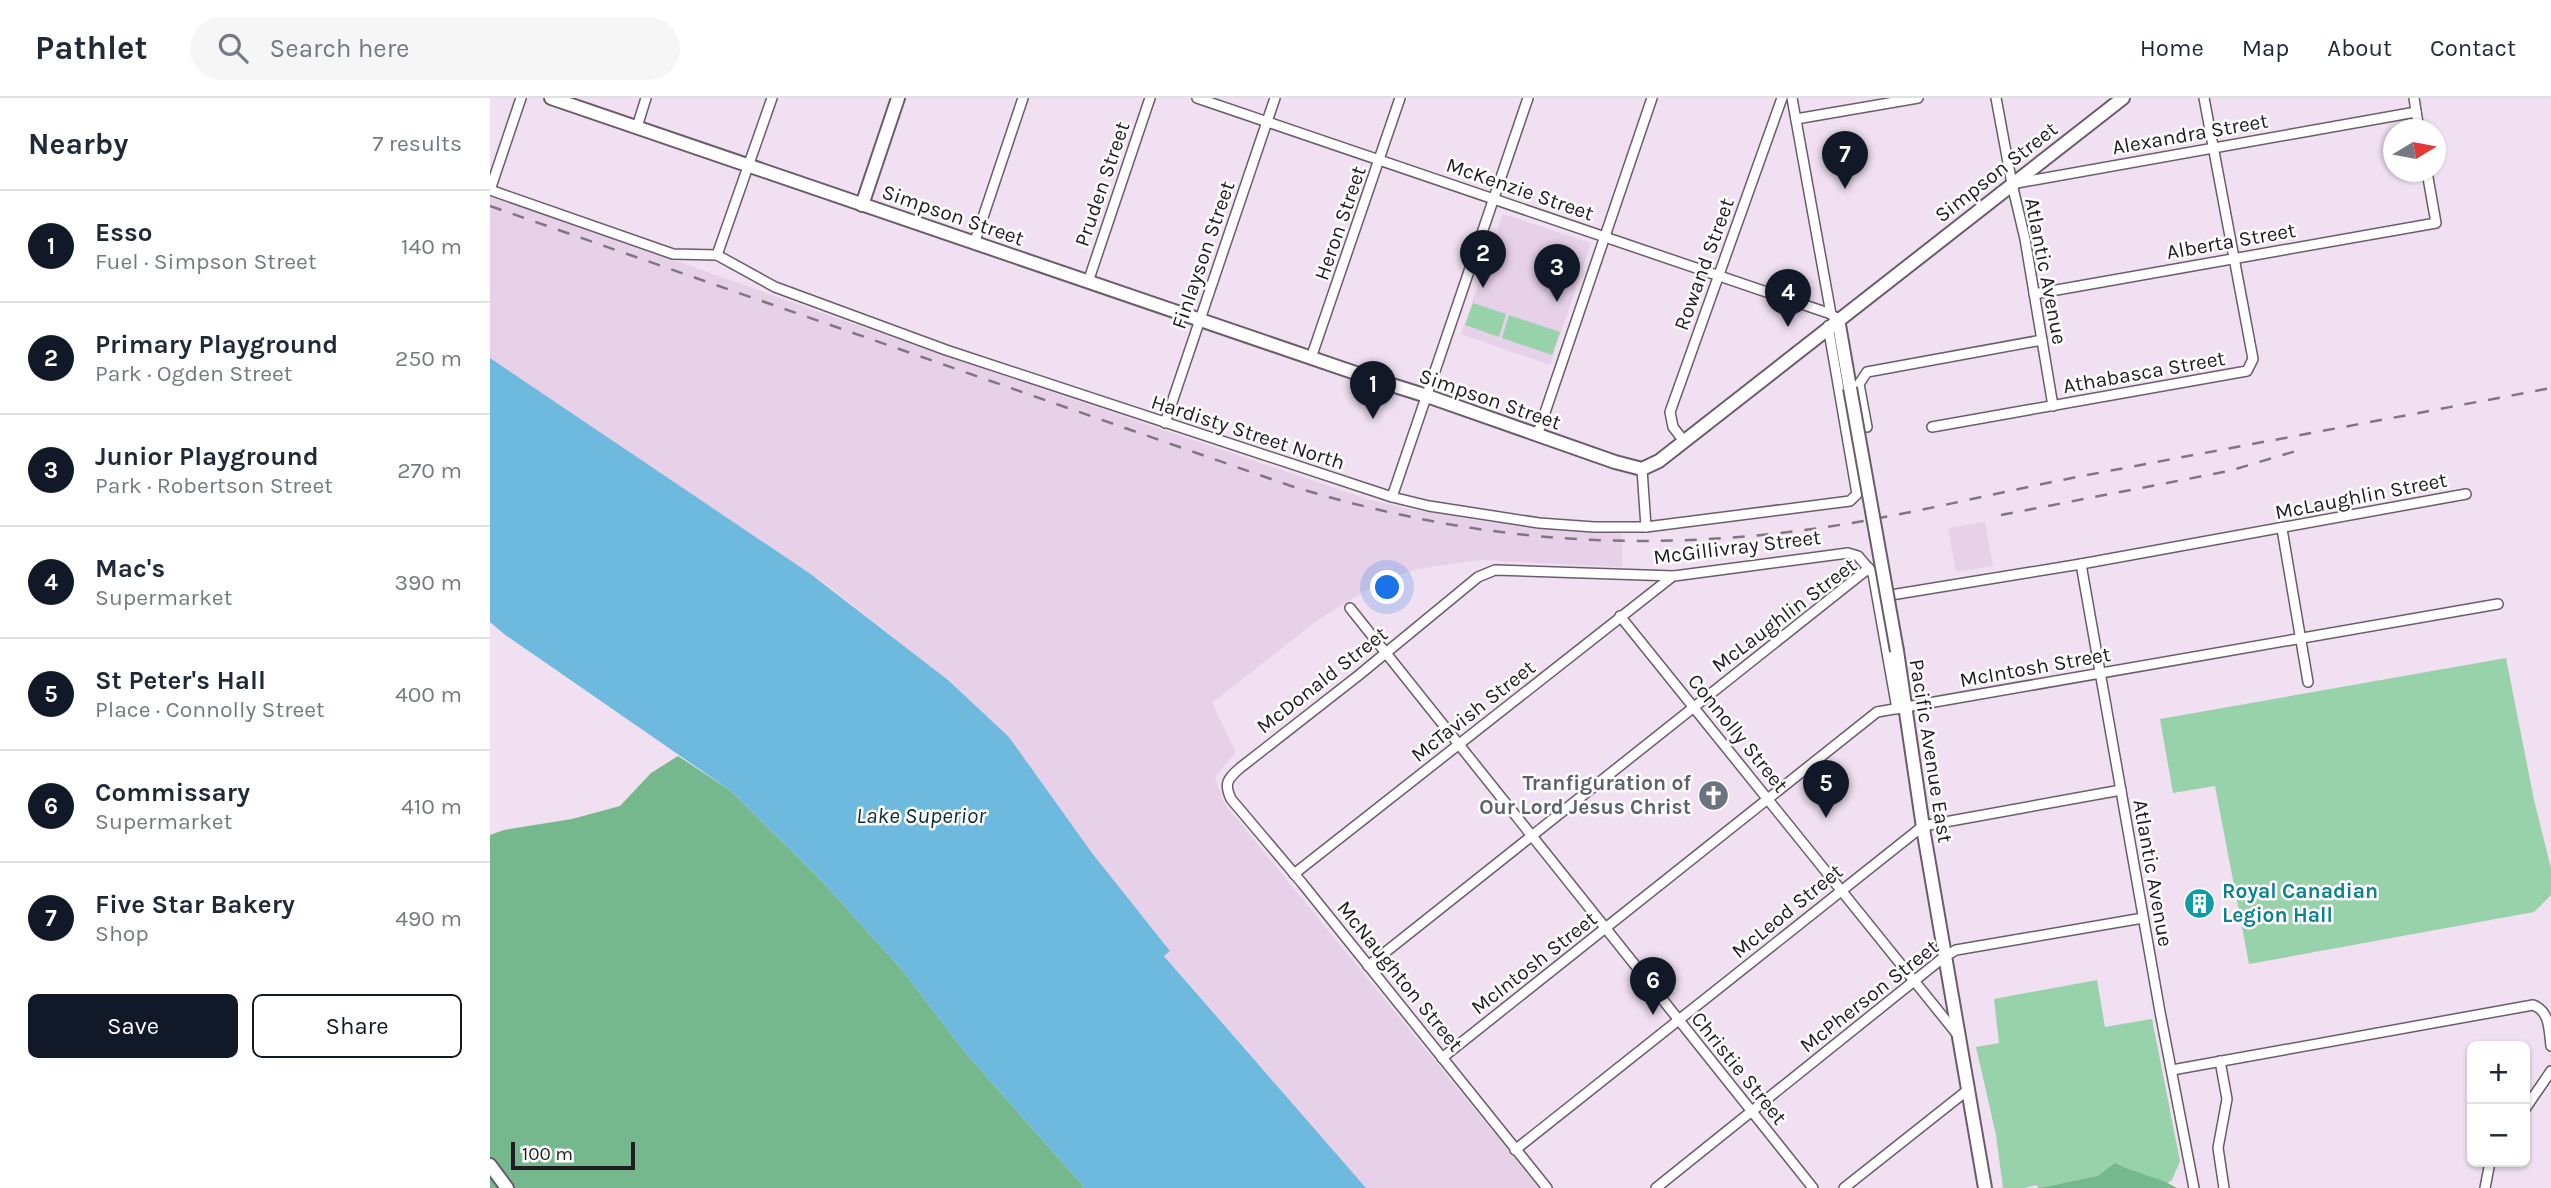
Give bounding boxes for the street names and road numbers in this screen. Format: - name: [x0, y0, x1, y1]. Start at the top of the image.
- street label: Alexandra Street: [2110, 108, 2270, 160]
- street label: Simpson Street: [1930, 117, 2062, 227]
- street label: Pruden Street: [1069, 118, 1135, 250]
- street label: McKenzie Street: [1443, 153, 1597, 226]
- street label: Heron Street: [1309, 163, 1371, 283]
- street label: Finlayson Street: [1166, 178, 1240, 332]
- street label: Simpson Street: [879, 179, 1027, 251]
- street label: Rowand Street: [1669, 195, 1739, 333]
- street label: Atlantic Avenue: [2020, 195, 2072, 347]
- street label: Alberta Street: [2164, 218, 2298, 264]
- street label: Athabasca Street: [2061, 346, 2227, 398]
- street label: Simpson Street: [1416, 363, 1564, 435]
- street label: Hardisty Street North: [1148, 389, 1348, 475]
- street label: McLaughlin Street: [2273, 468, 2449, 524]
- street label: McGillivray Street: [1652, 525, 1822, 569]
- street label: McLaughlin Street: [1707, 553, 1861, 677]
- street label: McDonald Street: [1252, 621, 1392, 738]
- street label: McIntosh Street: [1958, 642, 2112, 692]
- street label: McTavish Street: [1406, 655, 1540, 767]
- street label: Pacific Avenue East: [1905, 657, 1957, 845]
- street label: Connolly Street: [1683, 669, 1793, 797]
- street label: Atlantic Avenue: [2128, 797, 2178, 949]
- street label: McLeod Street: [1727, 859, 1847, 963]
- street label: McNaughton Street: [1332, 896, 1468, 1056]
- street label: McIntosh Street: [1466, 906, 1602, 1020]
- street label: McPherson Street: [1795, 934, 1943, 1058]
- street label: Christie Street: [1686, 1007, 1792, 1129]

